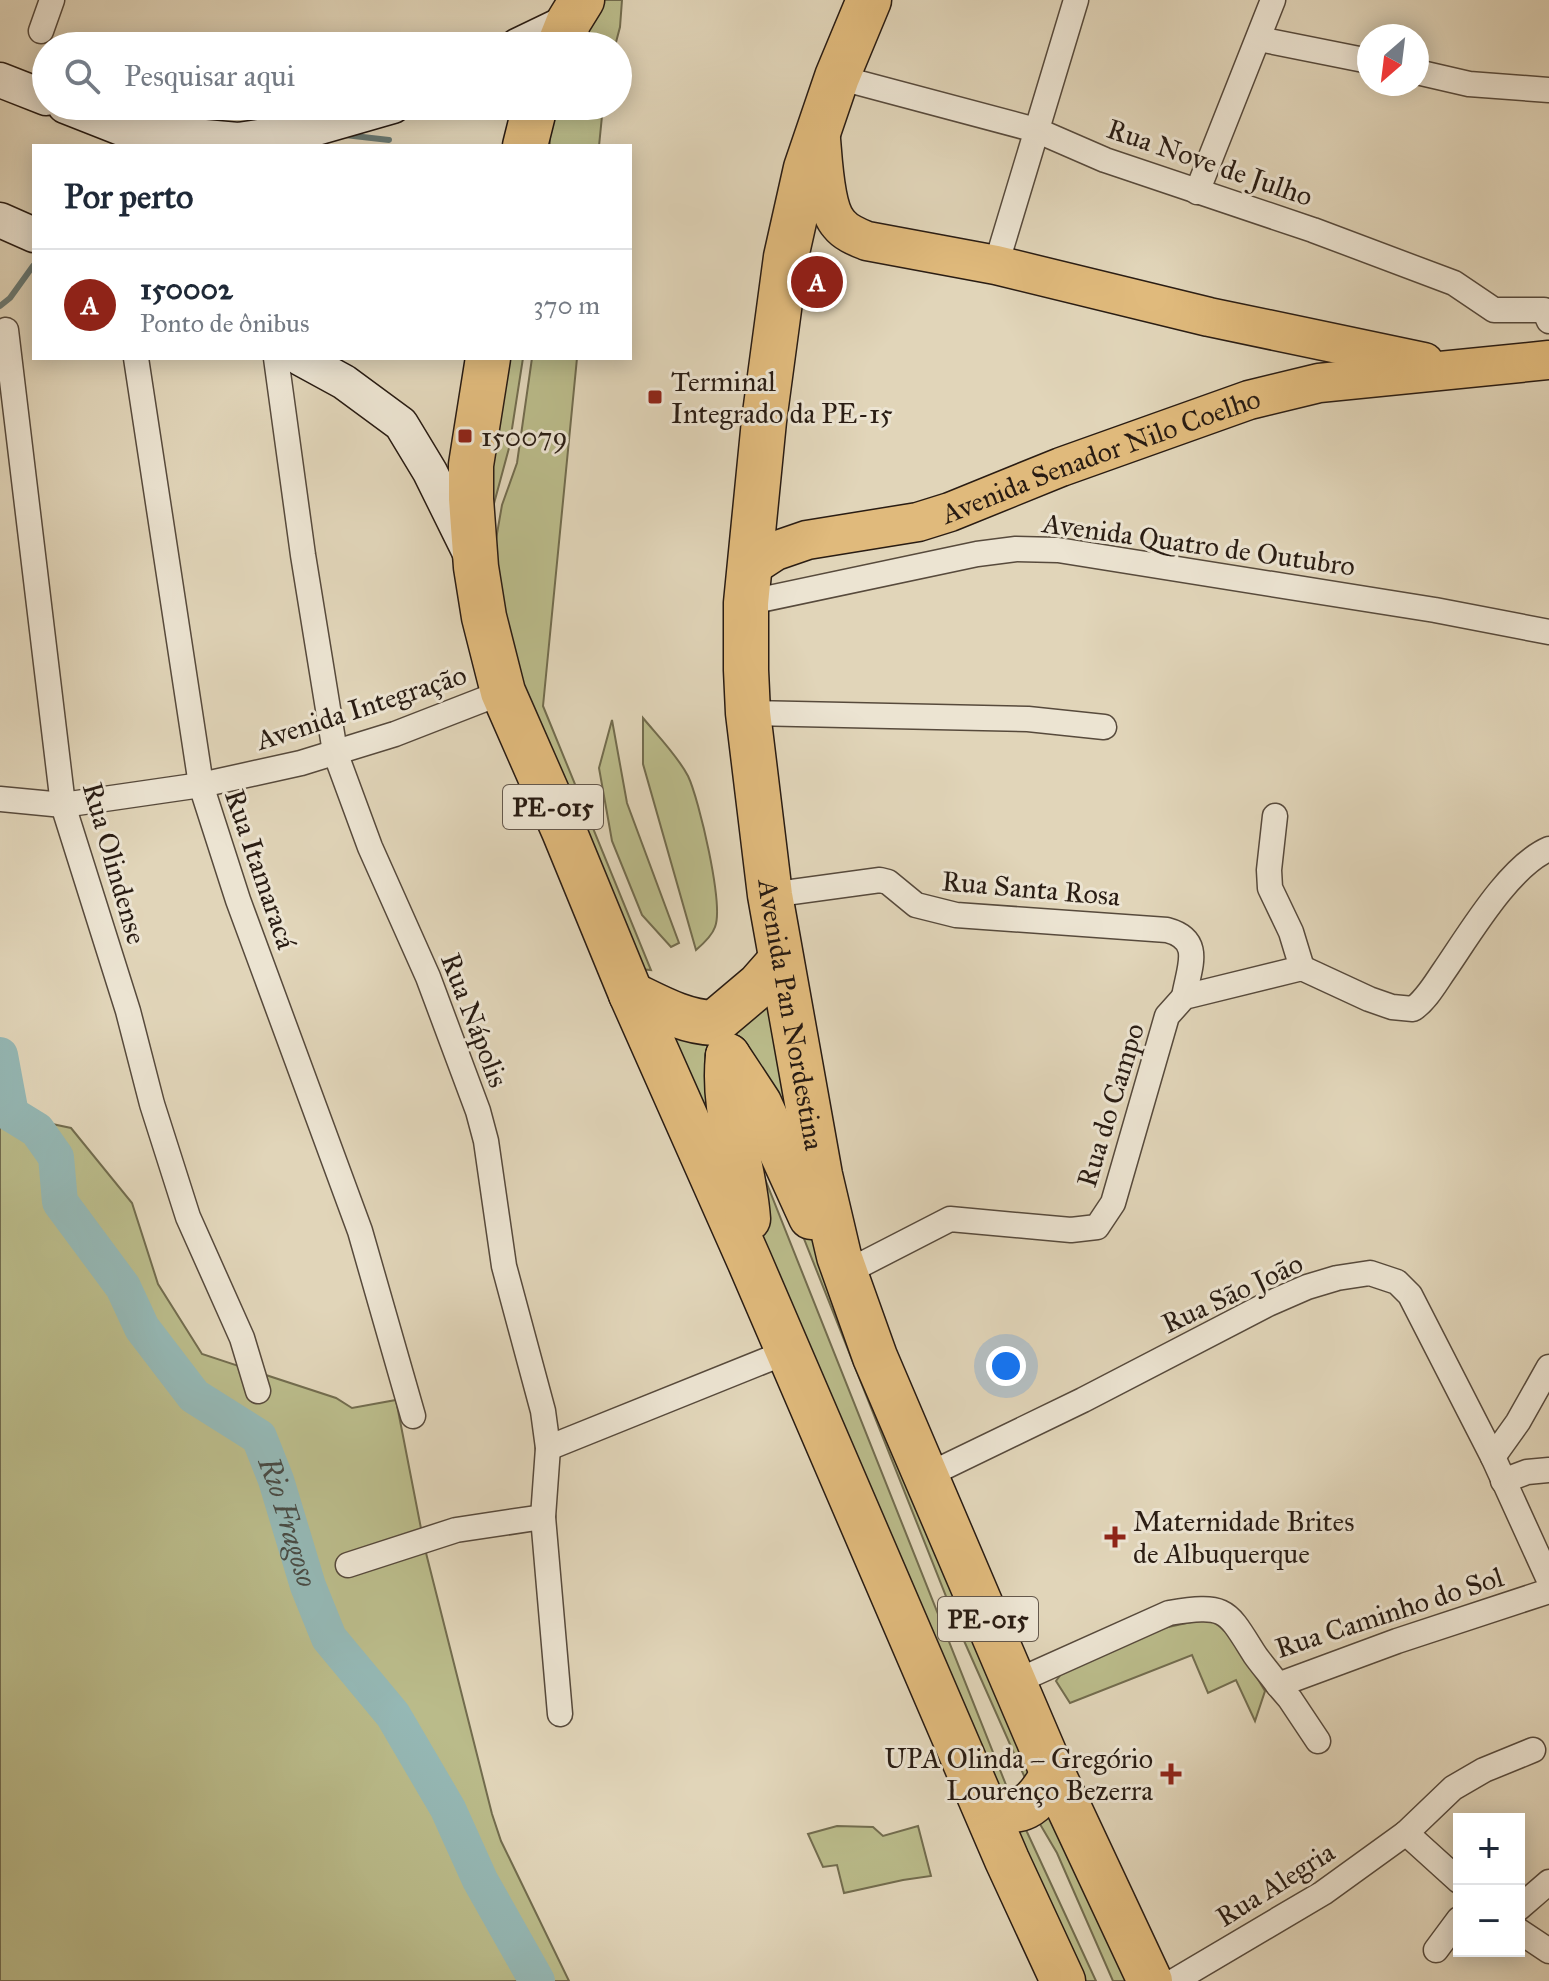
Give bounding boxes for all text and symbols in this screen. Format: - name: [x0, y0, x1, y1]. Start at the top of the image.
- north arrow: [1357, 24, 1429, 96]
- search box: [32, 32, 632, 120]
- icon: search: [60, 54, 104, 98]
- text: Pesquisar aqui: [124, 58, 295, 94]
- street label: Rua Nove de Julho: [1102, 111, 1317, 214]
- text: Por perto: [64, 176, 193, 217]
- pin: A: [791, 252, 843, 312]
- text: 150002: [140, 271, 233, 307]
- text: A: [81, 289, 99, 321]
- text: 370 m: [533, 289, 600, 321]
- text: Ponto de ônibus: [140, 307, 309, 339]
- place label: Terminal Integrado da PE-15: [671, 364, 893, 431]
- street label: Avenida Senador Nilo Coelho: [935, 381, 1264, 532]
- marker: Terminal Integrado da PE-15: [646, 388, 664, 406]
- place label: 150079: [481, 419, 567, 454]
- marker: 150079: [456, 427, 474, 445]
- street label: Avenida Quatro de Outubro: [1039, 505, 1357, 584]
- street label: Avenida Integração: [251, 657, 471, 758]
- street label: Rua Olindense: [75, 778, 154, 948]
- street label: Rua Itamaracá: [217, 785, 304, 954]
- road number: PE-015: [503, 785, 603, 829]
- street label: Rua Santa Rosa: [940, 863, 1122, 914]
- street label: Avenida Pan Nordestina: [750, 877, 832, 1153]
- street label: Rua Nápolis: [433, 948, 516, 1092]
- street label: Rua do Campo: [1069, 1019, 1152, 1191]
- street label: Rua São João: [1156, 1246, 1308, 1341]
- your location: [986, 1346, 1026, 1386]
- water label: Rio Fragoso: [250, 1450, 325, 1591]
- place label: Maternidade Brites de Albuquerque: [1133, 1504, 1354, 1571]
- marker: Maternidade Brites de Albuquerque: [1104, 1526, 1126, 1548]
- street label: Rua Caminho do Sol: [1271, 1559, 1508, 1666]
- road number: PE-015: [938, 1597, 1038, 1641]
- place label: UPA Olinda – Gregório Lourenço Bezerra: [884, 1741, 1153, 1808]
- marker: UPA Olinda – Gregório Lourenço Bezerra: [1160, 1763, 1182, 1785]
- map controls: [1453, 1813, 1525, 1957]
- button: +: [1453, 1813, 1525, 1885]
- street label: Rua Alegria: [1209, 1834, 1341, 1935]
- button: −: [1453, 1885, 1525, 1957]

